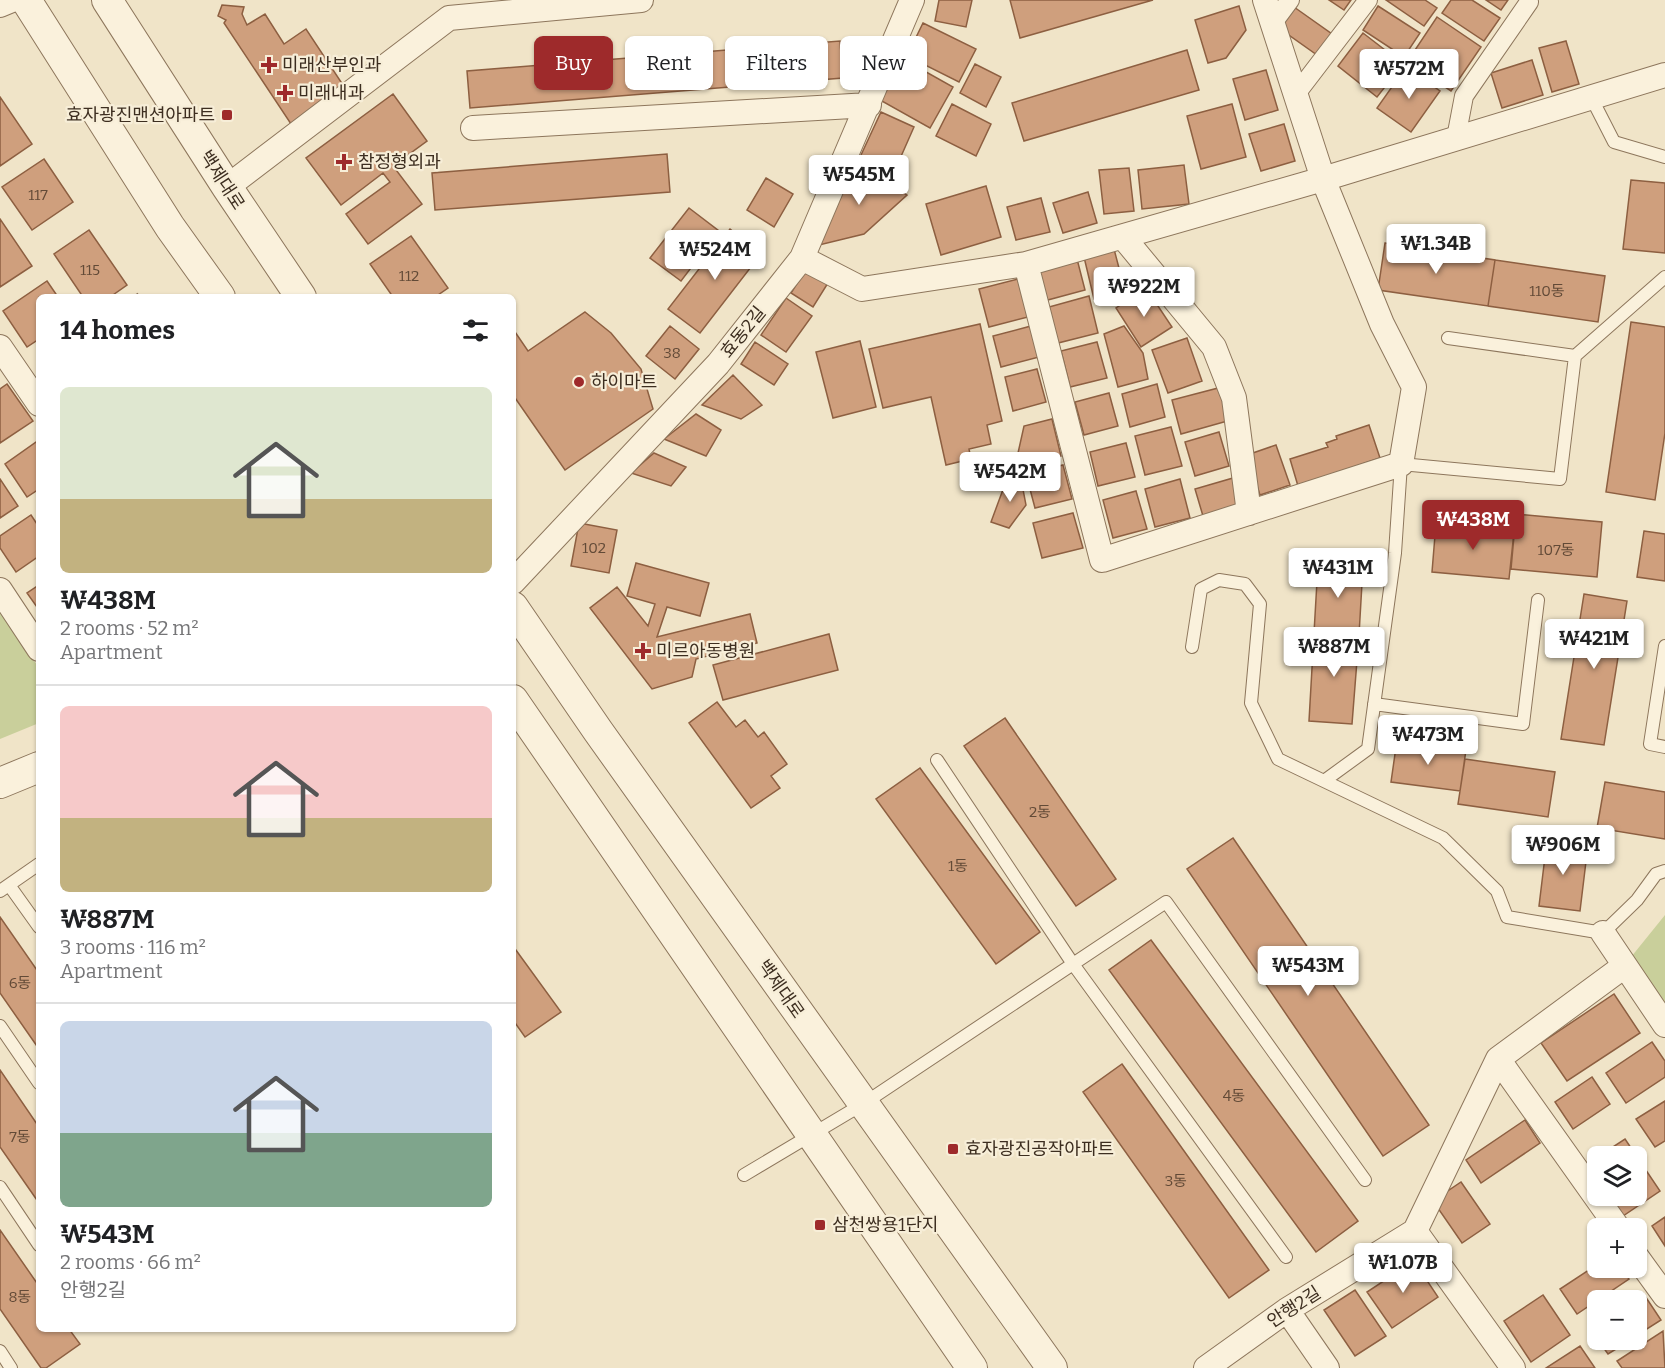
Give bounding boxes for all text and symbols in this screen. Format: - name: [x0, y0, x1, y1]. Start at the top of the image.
- chip: Buy: [534, 36, 613, 90]
- chip: Rent: [625, 36, 713, 90]
- chip: Filters: [725, 36, 828, 90]
- chip: New: [840, 36, 927, 90]
- pin: ₩572M: [1367, 49, 1451, 100]
- place label: 미래산부인과: [282, 54, 382, 76]
- marker: 미래산부인과: [260, 56, 278, 74]
- text: ₩572M: [1374, 56, 1444, 80]
- place label: 미래내과: [298, 82, 365, 104]
- marker: 미래내과: [276, 84, 294, 102]
- place label: 효자광진맨션아파트: [66, 104, 215, 126]
- marker: 효자광진맨션아파트: [220, 108, 234, 122]
- street label: 백제대로: [195, 146, 249, 214]
- place label: 참정형외과: [358, 151, 441, 173]
- marker: 참정형외과: [335, 153, 353, 171]
- pin: ₩545M: [817, 155, 901, 206]
- text: ₩545M: [823, 162, 895, 186]
- house number: 117: [28, 186, 48, 204]
- pin: ₩1.34B: [1387, 224, 1485, 275]
- pin: ₩524M: [673, 230, 757, 281]
- text: ₩1.34B: [1400, 231, 1472, 255]
- text: ₩524M: [679, 237, 751, 261]
- house number: 115: [80, 261, 100, 279]
- house number: 112: [399, 267, 419, 285]
- pin: ₩922M: [1102, 267, 1186, 318]
- text: ₩922M: [1108, 274, 1180, 298]
- house number: 110동: [1529, 282, 1565, 300]
- street label: 효동2길: [716, 302, 770, 362]
- icon: filters: [459, 314, 492, 347]
- text: 14 homes: [60, 315, 175, 346]
- house number: 38: [663, 344, 681, 362]
- place label: 하이마트: [591, 371, 657, 393]
- marker: 하이마트: [572, 375, 586, 389]
- icon: home: [222, 426, 330, 534]
- pin: ₩542M: [968, 452, 1052, 503]
- text: ₩542M: [974, 459, 1046, 483]
- pin: ₩438M: [1431, 500, 1515, 551]
- text: ₩438M: [1436, 507, 1510, 531]
- house number: 102: [582, 539, 606, 557]
- house number: 107동: [1537, 541, 1575, 559]
- pin: ₩431M: [1296, 548, 1380, 599]
- text: ₩431M: [1303, 555, 1373, 579]
- text: ₩438M: [60, 585, 156, 616]
- text: 2 rooms · 52 m²: [60, 616, 199, 640]
- pin: ₩421M: [1552, 619, 1636, 670]
- text: ₩421M: [1559, 626, 1629, 650]
- pin: ₩887M: [1292, 627, 1376, 678]
- text: ₩887M: [1298, 634, 1370, 658]
- text: Apartment: [60, 640, 163, 664]
- place label: 미르아동병원: [656, 640, 755, 662]
- marker: 미르아동병원: [634, 642, 652, 660]
- pin: ₩473M: [1386, 715, 1470, 766]
- text: ₩473M: [1392, 722, 1464, 746]
- icon: home: [222, 745, 330, 853]
- house number: 2동: [1029, 803, 1051, 821]
- pin: ₩906M: [1521, 825, 1605, 876]
- text: ₩906M: [1526, 832, 1600, 856]
- house number: 1동: [948, 857, 968, 875]
- text: ₩887M: [60, 904, 155, 935]
- text: 3 rooms · 116 m²: [60, 935, 206, 959]
- pin: ₩543M: [1266, 946, 1350, 997]
- text: ₩543M: [1272, 953, 1344, 977]
- street label: 백제대로: [753, 956, 809, 1022]
- text: Apartment: [60, 959, 163, 983]
- house number: 6동: [9, 974, 31, 992]
- icon: home: [222, 1060, 330, 1168]
- house number: 4동: [1223, 1087, 1245, 1105]
- house number: 7동: [9, 1128, 31, 1146]
- place label: 효자광진공작아파트: [965, 1138, 1114, 1160]
- marker: 효자광진공작아파트: [946, 1142, 960, 1156]
- map controls: [1587, 1146, 1647, 1350]
- button: layers: [1587, 1146, 1647, 1206]
- house number: 3동: [1165, 1172, 1187, 1190]
- place label: 삼천쌍용1단지: [832, 1214, 939, 1236]
- marker: 삼천쌍용1단지: [813, 1218, 827, 1232]
- button: +: [1587, 1218, 1647, 1278]
- text: ₩543M: [60, 1219, 154, 1250]
- pin: ₩1.07B: [1354, 1243, 1452, 1294]
- text: 2 rooms · 66 m²: [60, 1250, 201, 1274]
- text: ₩1.07B: [1368, 1250, 1438, 1274]
- text: 안행2길: [60, 1278, 126, 1302]
- street label: 안행2길: [1263, 1282, 1325, 1332]
- house number: 8동: [9, 1288, 31, 1306]
- button: −: [1587, 1290, 1647, 1350]

